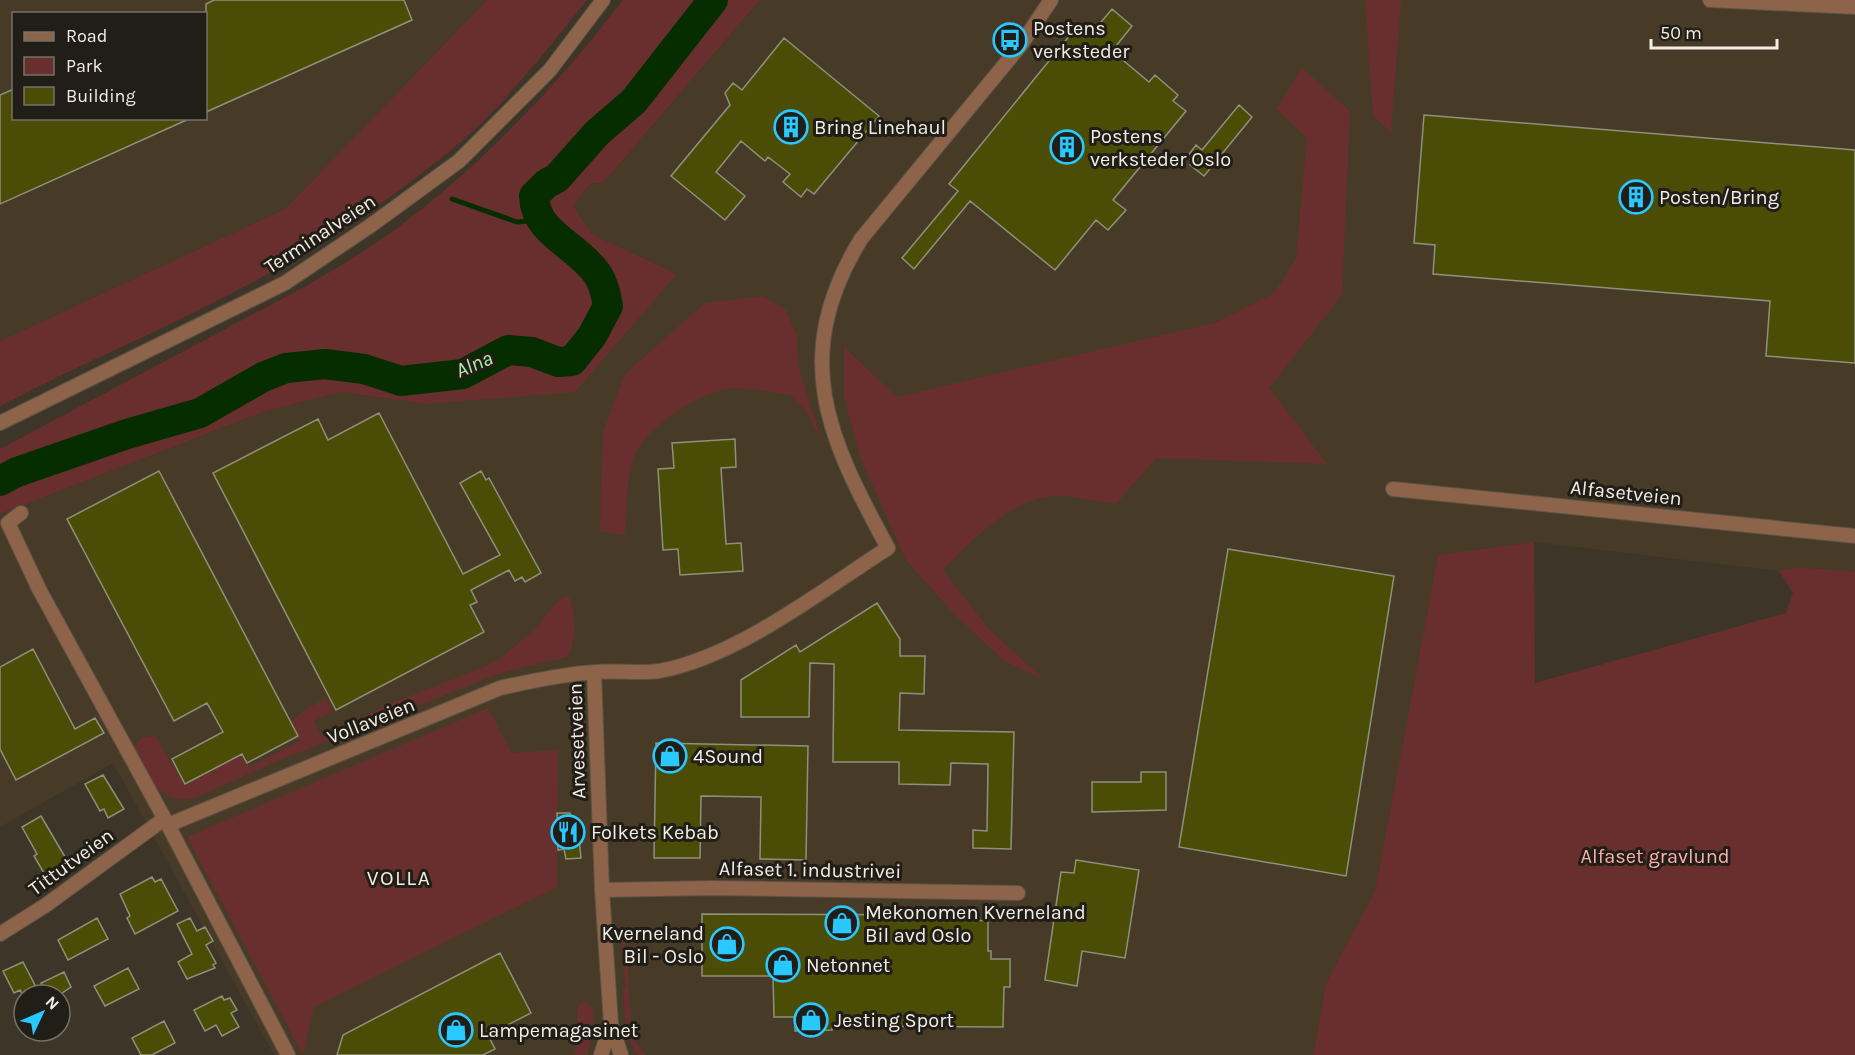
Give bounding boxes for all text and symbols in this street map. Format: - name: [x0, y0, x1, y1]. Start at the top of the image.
- legend: [12, 12, 207, 120]
- scale bar: [1651, 12, 1777, 50]
- place label: Postens verksteder: [1033, 17, 1130, 63]
- bus stop icon: Postens verksteder: [992, 22, 1028, 58]
- text: 50 m: [1660, 22, 1702, 44]
- text: Road: [66, 25, 107, 47]
- text: Park: [66, 55, 103, 77]
- text: Building: [66, 85, 136, 107]
- building icon: Bring Linehaul: [773, 109, 809, 145]
- place label: Bring Linehaul: [814, 116, 946, 139]
- place label: Postens verksteder Oslo: [1090, 125, 1231, 171]
- building icon: Postens verksteder Oslo: [1049, 129, 1085, 165]
- building icon: Posten/Bring: [1618, 179, 1654, 215]
- place label: Posten/Bring: [1659, 186, 1779, 209]
- street label: Terminalveien: [260, 190, 380, 278]
- water label: Alna: [452, 346, 496, 382]
- street label: Alfasetveien: [1569, 476, 1683, 510]
- street label: Arvesetveien: [563, 683, 591, 799]
- street label: Vollaveien: [324, 693, 418, 749]
- shop icon: 4Sound: [652, 738, 688, 774]
- place label: 4Sound: [693, 745, 763, 768]
- restaurant icon: Folkets Kebab: [550, 814, 586, 850]
- place label: Folkets Kebab: [591, 821, 719, 844]
- street label: Tittutveien: [24, 824, 118, 900]
- park label: Alfaset gravlund: [1580, 845, 1730, 868]
- street label: Alfaset 1. industrivei: [719, 857, 901, 883]
- district label: VOLLA: [367, 866, 431, 890]
- place label: Mekonomen Kverneland Bil avd Oslo: [865, 901, 1086, 947]
- shop icon: Mekonomen Kverneland Bil avd Oslo: [824, 905, 860, 941]
- place label: Kverneland Bil - Oslo: [601, 922, 704, 968]
- shop icon: Kverneland Bil - Oslo: [709, 926, 745, 962]
- shop icon: Netonnet: [765, 947, 801, 983]
- place label: Netonnet: [806, 954, 891, 977]
- north arrow: [12, 983, 72, 1043]
- text: N: [42, 992, 63, 1014]
- shop icon: Jesting Sport: [793, 1002, 829, 1038]
- place label: Jesting Sport: [834, 1009, 954, 1032]
- shop icon: Lampemagasinet: [438, 1012, 474, 1048]
- place label: Lampemagasinet: [479, 1019, 639, 1042]

